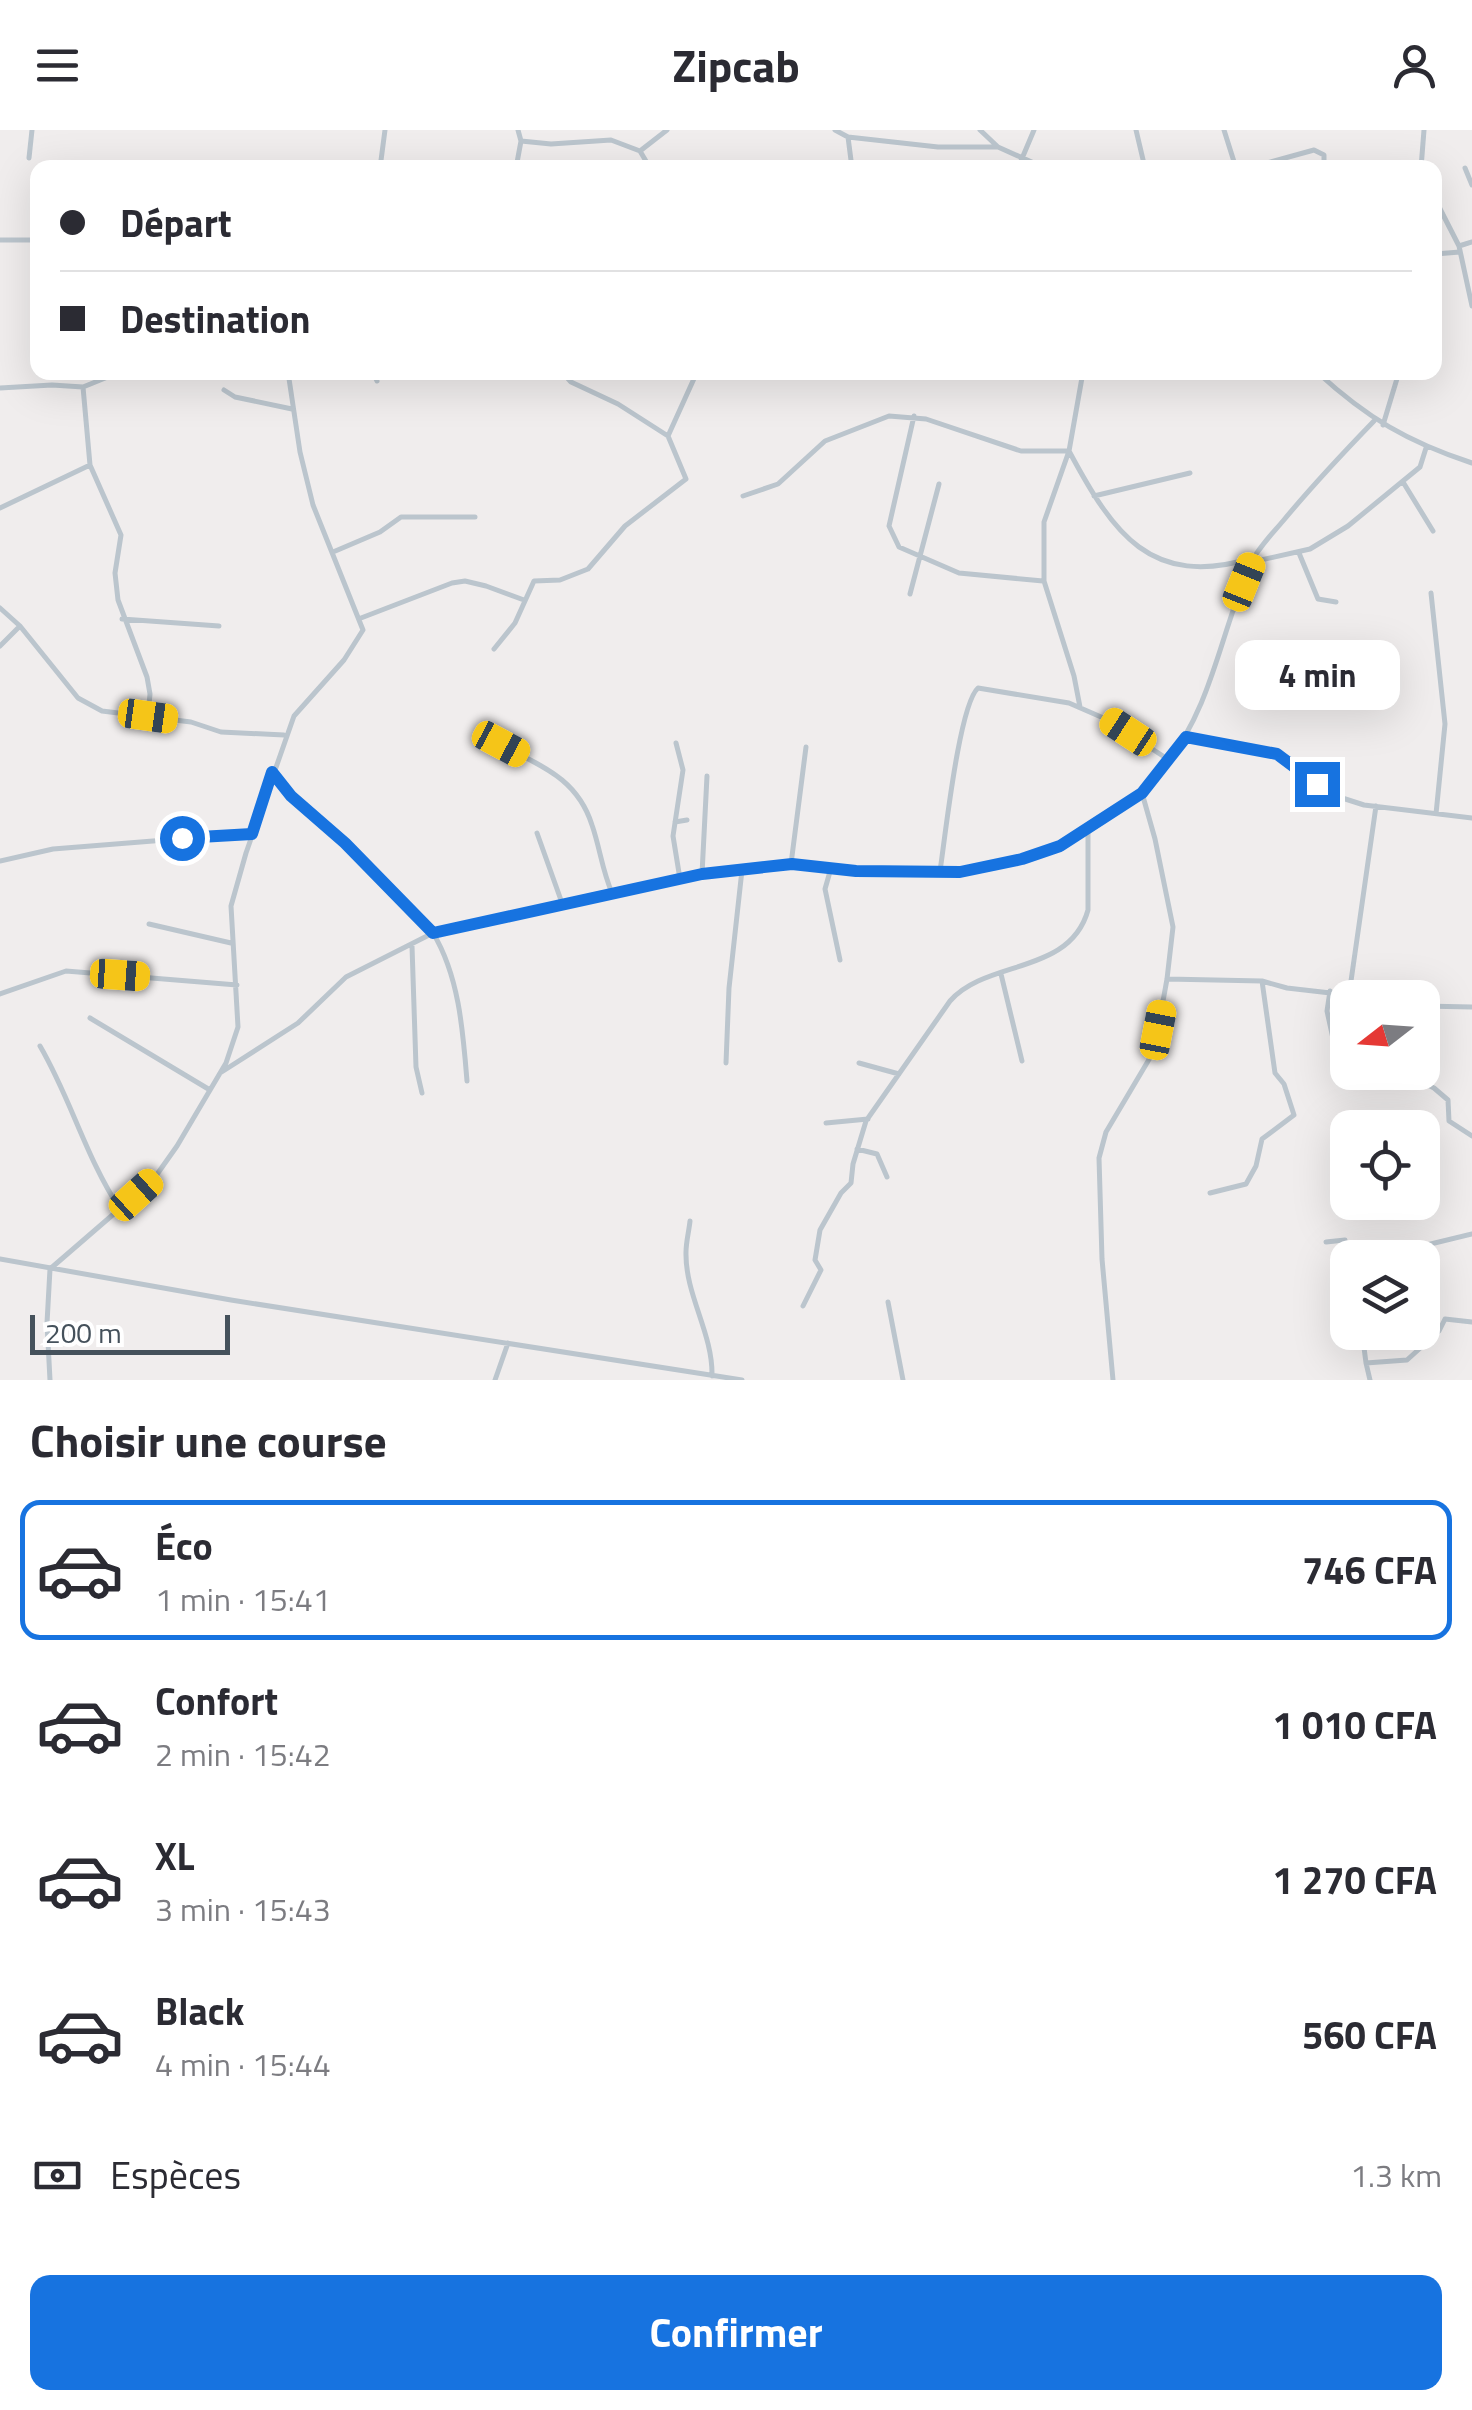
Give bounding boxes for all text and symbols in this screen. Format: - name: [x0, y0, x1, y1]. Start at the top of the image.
- text: Zipcab: [672, 31, 800, 99]
- icon: menu: [30, 38, 85, 93]
- icon: person: [1387, 38, 1442, 93]
- text: Départ: [120, 194, 232, 252]
- text: Destination: [120, 290, 311, 348]
- car: [1219, 549, 1269, 615]
- callout: 4 min: [1234, 639, 1400, 709]
- text: 4 min: [1279, 651, 1356, 699]
- car: [116, 697, 180, 735]
- car: [1095, 703, 1161, 761]
- car: [467, 717, 535, 771]
- route end: [1295, 762, 1340, 807]
- route start: [160, 816, 205, 861]
- car: [89, 958, 151, 992]
- north arrow: [1330, 980, 1440, 1090]
- map controls: [1330, 980, 1440, 1350]
- car: [1138, 998, 1178, 1062]
- button: locate: [1330, 1110, 1440, 1220]
- car: [104, 1164, 168, 1226]
- button: layers: [1330, 1240, 1440, 1350]
- scale bar: [30, 1310, 230, 1354]
- text: 200 m: [45, 1311, 122, 1354]
- text: Choisir une course: [30, 1406, 387, 1474]
- text: Éco: [155, 1517, 213, 1575]
- icon: car: [35, 1525, 125, 1615]
- text: 746 CFA: [1302, 1541, 1437, 1599]
- text: 1 min · 15:41: [155, 1575, 331, 1623]
- text: Confort: [155, 1672, 278, 1730]
- icon: car: [35, 1680, 125, 1770]
- text: 1 010 CFA: [1272, 1696, 1437, 1754]
- text: 2 min · 15:42: [155, 1730, 331, 1778]
- text: XL: [155, 1827, 195, 1885]
- icon: car: [35, 1835, 125, 1925]
- text: 1 270 CFA: [1272, 1851, 1437, 1909]
- text: 3 min · 15:43: [155, 1885, 331, 1933]
- text: Black: [155, 1982, 244, 2040]
- icon: car: [35, 1990, 125, 2080]
- text: 560 CFA: [1302, 2006, 1437, 2064]
- text: 4 min · 15:44: [155, 2040, 331, 2088]
- text: Espèces: [110, 2146, 241, 2204]
- icon: cash: [30, 2148, 85, 2203]
- text: 1.3 km: [1350, 2151, 1442, 2199]
- button: Confirmer: [30, 2275, 1442, 2390]

